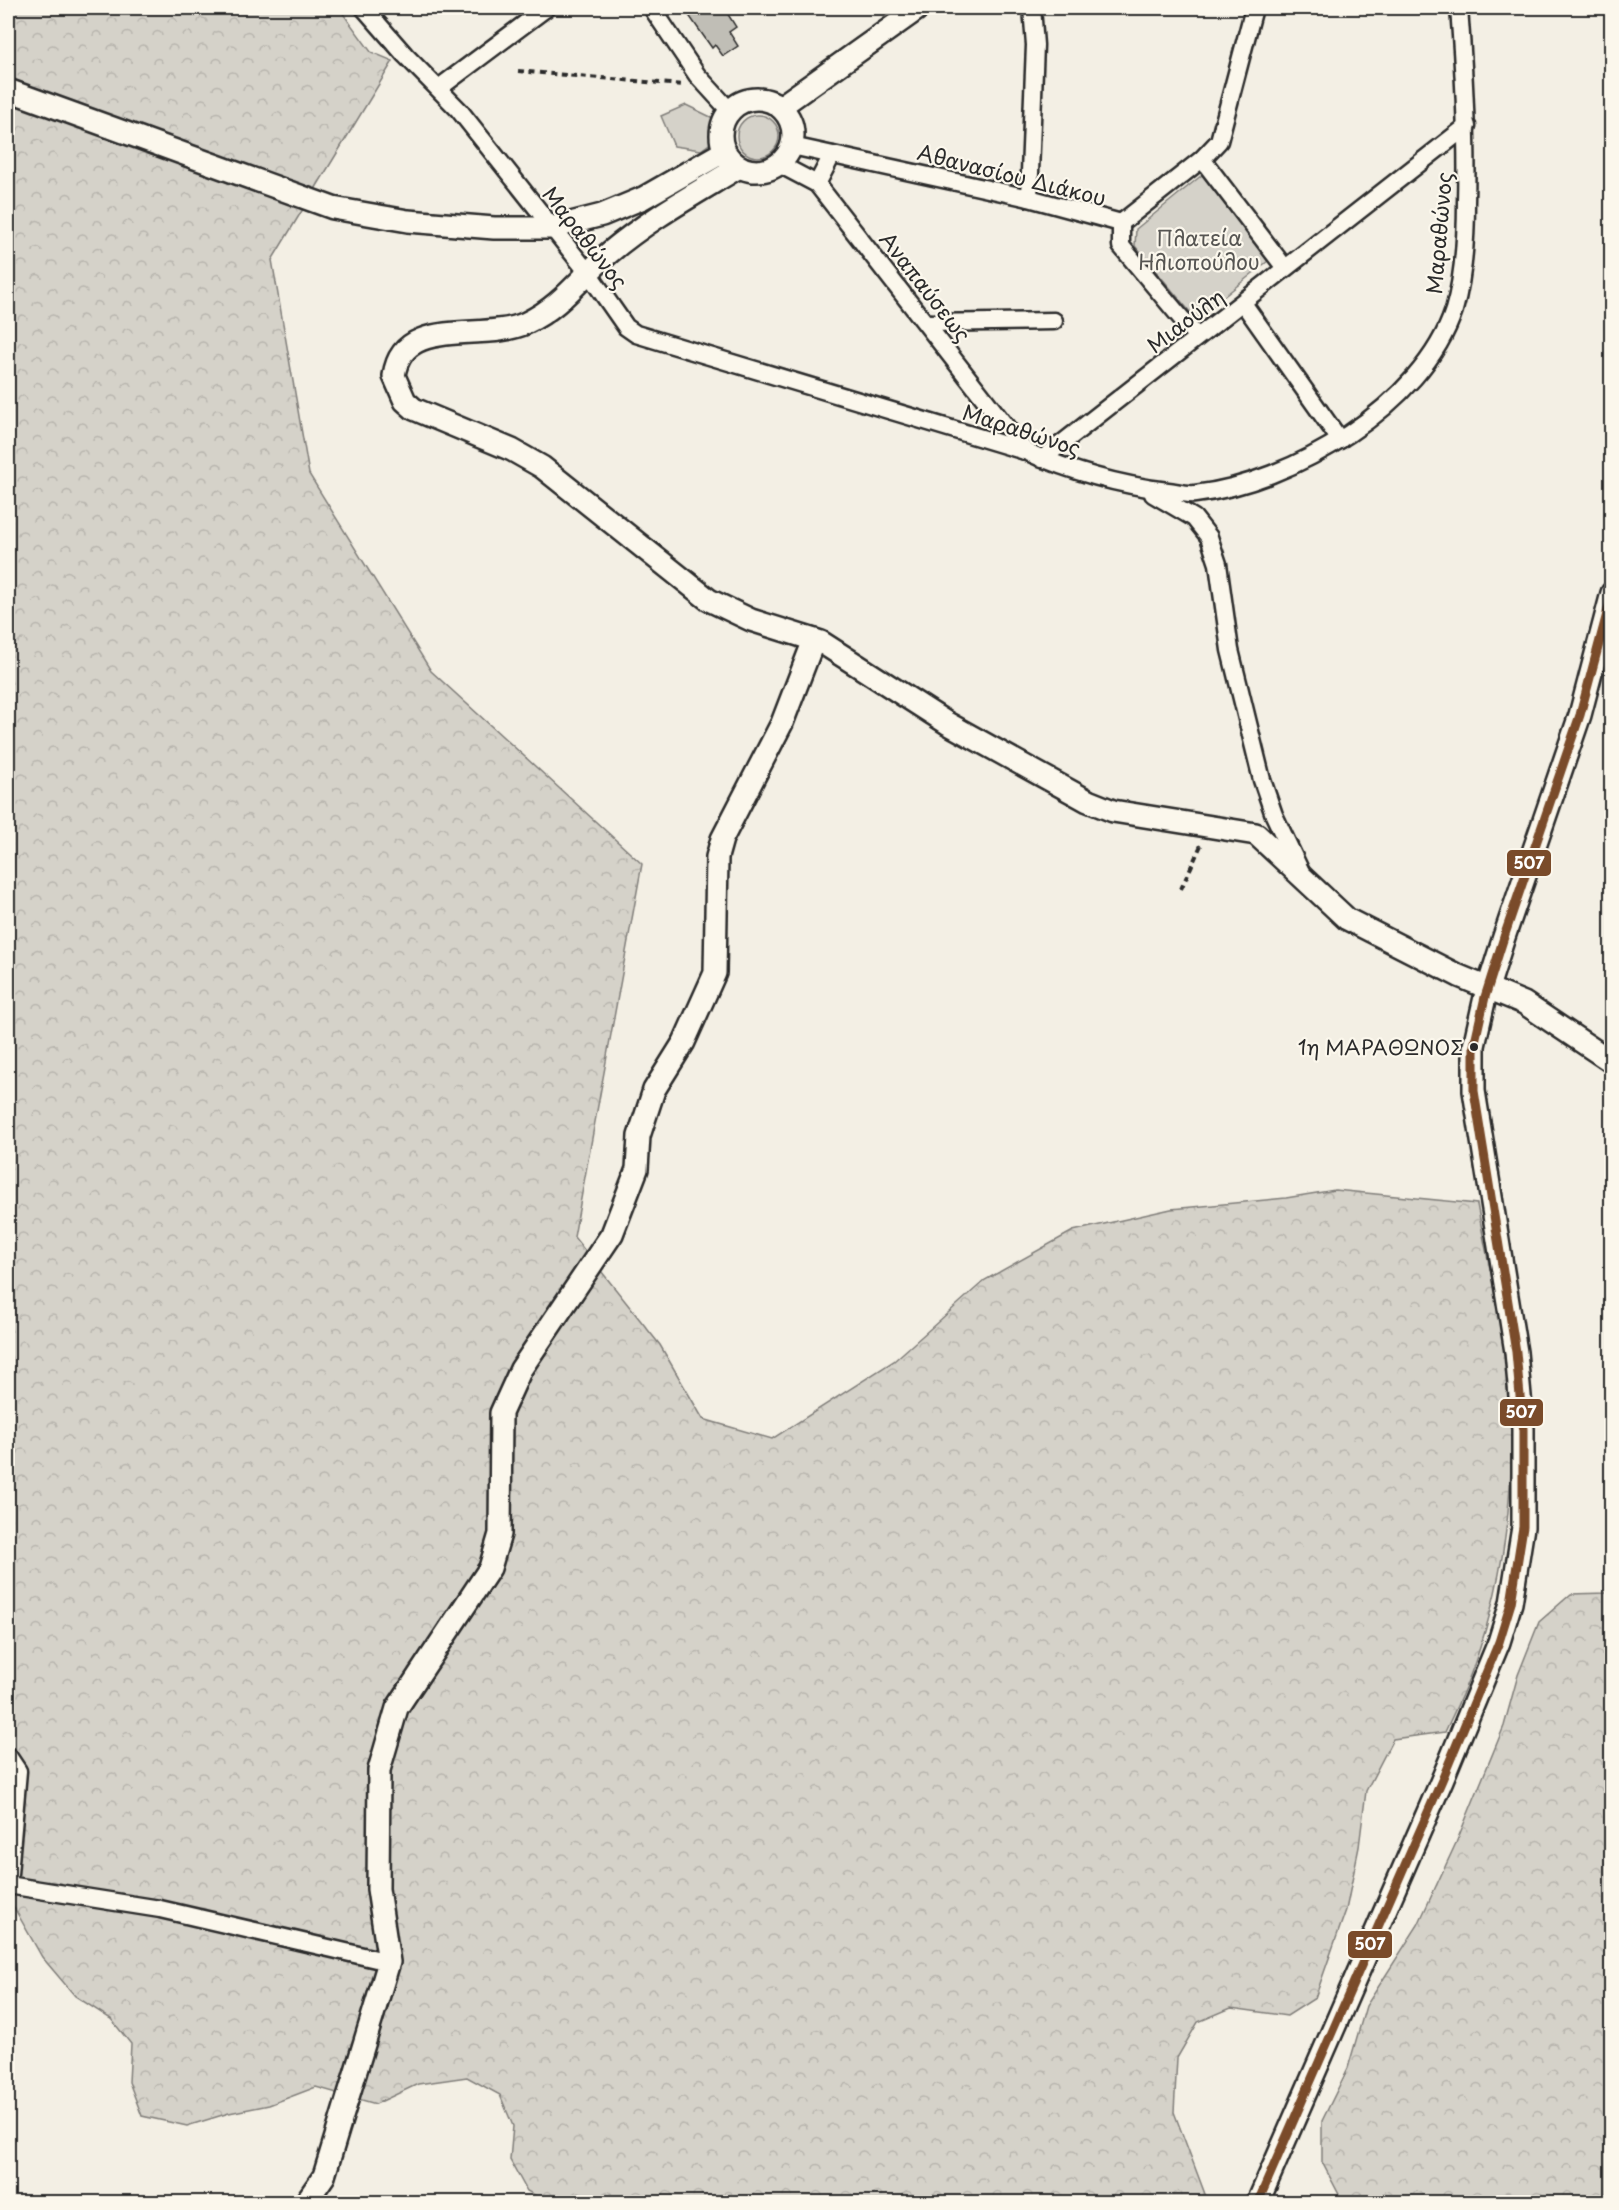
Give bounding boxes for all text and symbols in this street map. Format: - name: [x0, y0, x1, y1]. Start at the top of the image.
- street label: Αθανασίου Διάκου: [914, 135, 1110, 213]
- street label: Μαραθώνος: [1417, 171, 1459, 295]
- street label: Μαραθώνος: [536, 179, 636, 295]
- park label: Πλατεία Ηλιοπούλου: [1138, 221, 1260, 277]
- street label: Αναπαύσεως: [873, 224, 979, 348]
- street label: Μιαούλη: [1139, 280, 1231, 360]
- street label: Μαραθώνος: [959, 395, 1085, 463]
- line badge: 507: [1506, 849, 1552, 877]
- text: 507: [1513, 850, 1545, 874]
- place label: 1η ΜΑΡΑΘΩΝΟΣ: [1298, 1032, 1463, 1062]
- marker: 1η ΜΑΡΑΘΩΝΟΣ: [1468, 1041, 1480, 1053]
- line badge: 507: [1499, 1398, 1544, 1427]
- text: 507: [1505, 1399, 1537, 1423]
- line badge: 507: [1347, 1930, 1393, 1959]
- text: 507: [1354, 1931, 1386, 1955]

